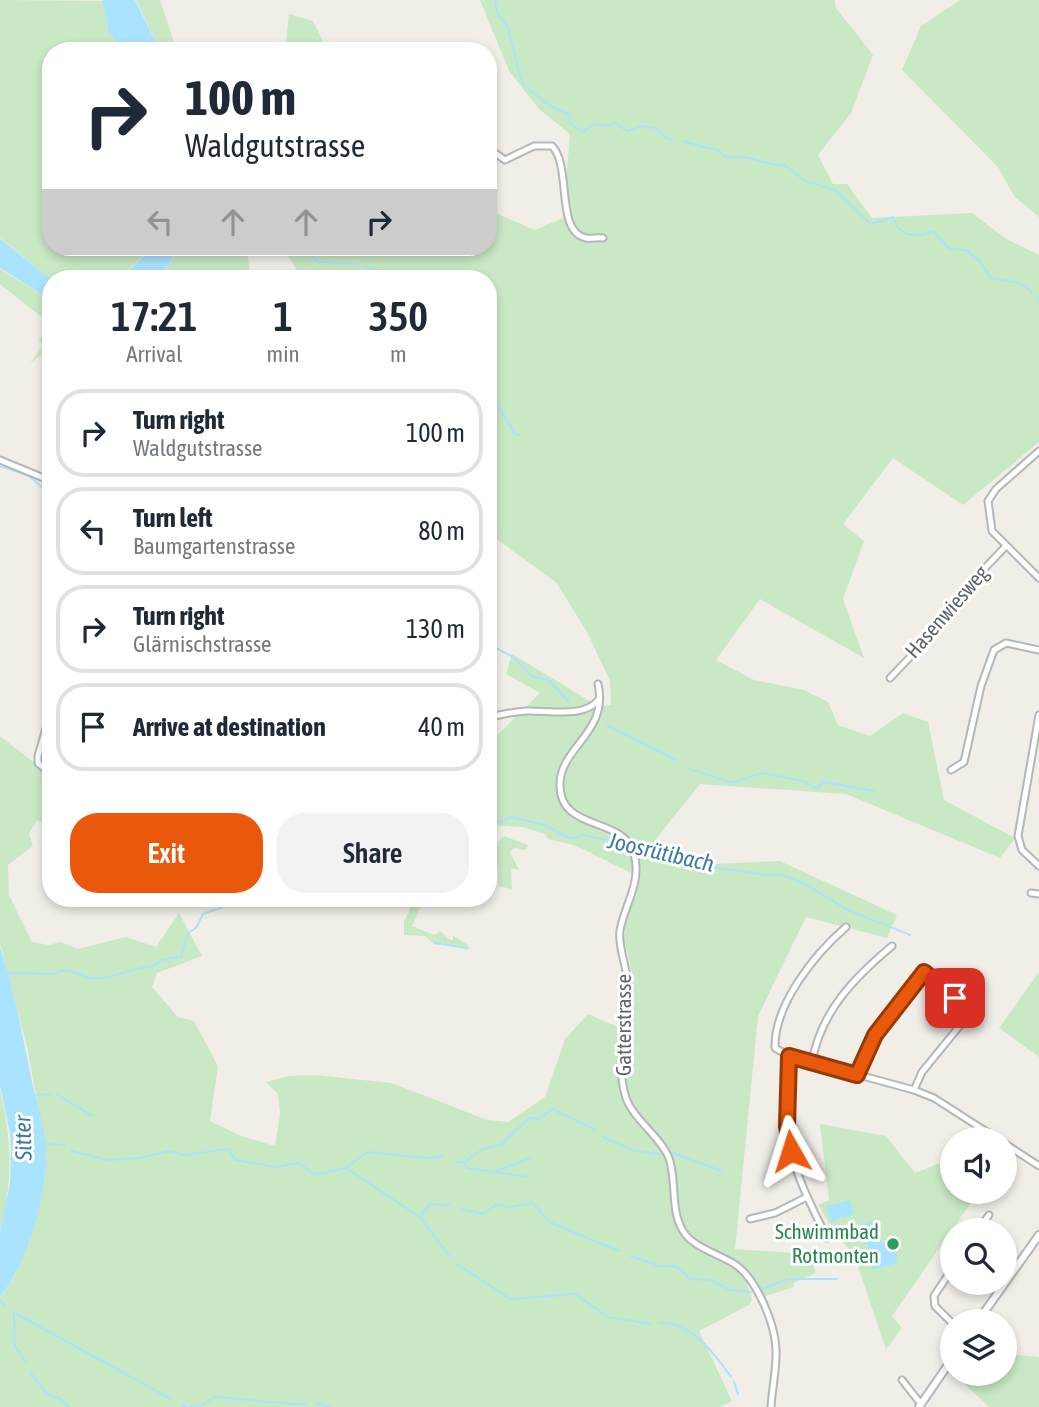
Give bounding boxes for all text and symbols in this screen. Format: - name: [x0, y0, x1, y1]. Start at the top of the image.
- text: 100 m: [185, 69, 296, 125]
- icon: right: [70, 70, 161, 161]
- text: Waldgutstrasse: [185, 127, 365, 164]
- icon: left: [141, 203, 179, 241]
- icon: ahead: [214, 203, 252, 241]
- icon: ahead: [287, 203, 325, 241]
- icon: right: [360, 203, 398, 241]
- text: 17:21: [111, 292, 198, 340]
- text: 1: [273, 292, 293, 340]
- text: 350: [369, 292, 428, 340]
- text: Arrival: [126, 341, 182, 367]
- text: min: [267, 341, 300, 367]
- text: m: [390, 341, 407, 367]
- text: Turn right: [133, 405, 224, 435]
- icon: right: [74, 414, 112, 452]
- text: 100 m: [406, 418, 465, 448]
- text: Waldgutstrasse: [133, 435, 263, 461]
- text: Turn left: [133, 503, 213, 533]
- icon: left: [74, 512, 112, 550]
- text: 80 m: [418, 516, 465, 546]
- text: Baumgartenstrasse: [133, 533, 295, 559]
- street label: Hasenwiesweg: [900, 560, 993, 662]
- text: Turn right: [133, 601, 224, 631]
- icon: right: [74, 610, 112, 648]
- text: 130 m: [406, 614, 465, 644]
- text: Glärnischstrasse: [133, 631, 271, 657]
- icon: arrive: [74, 708, 112, 746]
- text: Arrive at destination: [133, 712, 326, 742]
- text: 40 m: [418, 712, 465, 742]
- button: Exit: [70, 813, 263, 893]
- button: Share: [277, 813, 469, 893]
- water label: Joosrütibach: [604, 827, 717, 877]
- pin: [925, 968, 985, 1028]
- street label: Gatterstrasse: [611, 974, 635, 1076]
- icon: arrive: [936, 979, 974, 1017]
- water label: Sitter: [9, 1114, 37, 1162]
- position arrow: [754, 1114, 828, 1188]
- map controls: [940, 1127, 1017, 1386]
- button: sound: [940, 1127, 1017, 1204]
- button: search: [940, 1218, 1017, 1295]
- place label: Schwimmbad Rotmonten: [775, 1219, 879, 1267]
- marker: Schwimmbad Rotmonten: [885, 1236, 901, 1252]
- button: layers: [940, 1309, 1017, 1386]

